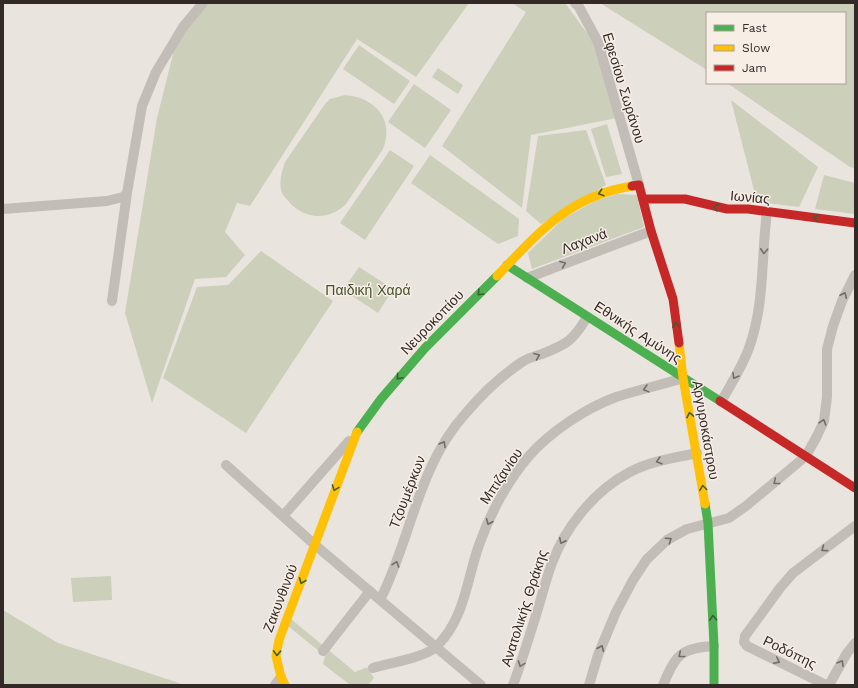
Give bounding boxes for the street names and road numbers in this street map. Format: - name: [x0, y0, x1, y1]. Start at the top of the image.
- street label: Εφεσίου Σωράνου: [600, 31, 648, 145]
- street label: Ιωνίας: [729, 187, 771, 207]
- street label: Λαχανά: [559, 225, 609, 257]
- street label: Νευροκοπίου: [397, 287, 467, 357]
- street label: Εθνικής Αμύνης: [591, 298, 685, 366]
- street label: Αργυροκάστρου: [689, 379, 723, 481]
- street label: Μπιζανίου: [476, 445, 526, 507]
- street label: Τζουμέρκων: [386, 453, 428, 531]
- street label: Ανατολικής Θράκης: [498, 547, 551, 668]
- street label: Ζακυνθινού: [260, 562, 300, 634]
- street label: Ροδόπης: [761, 632, 820, 672]

